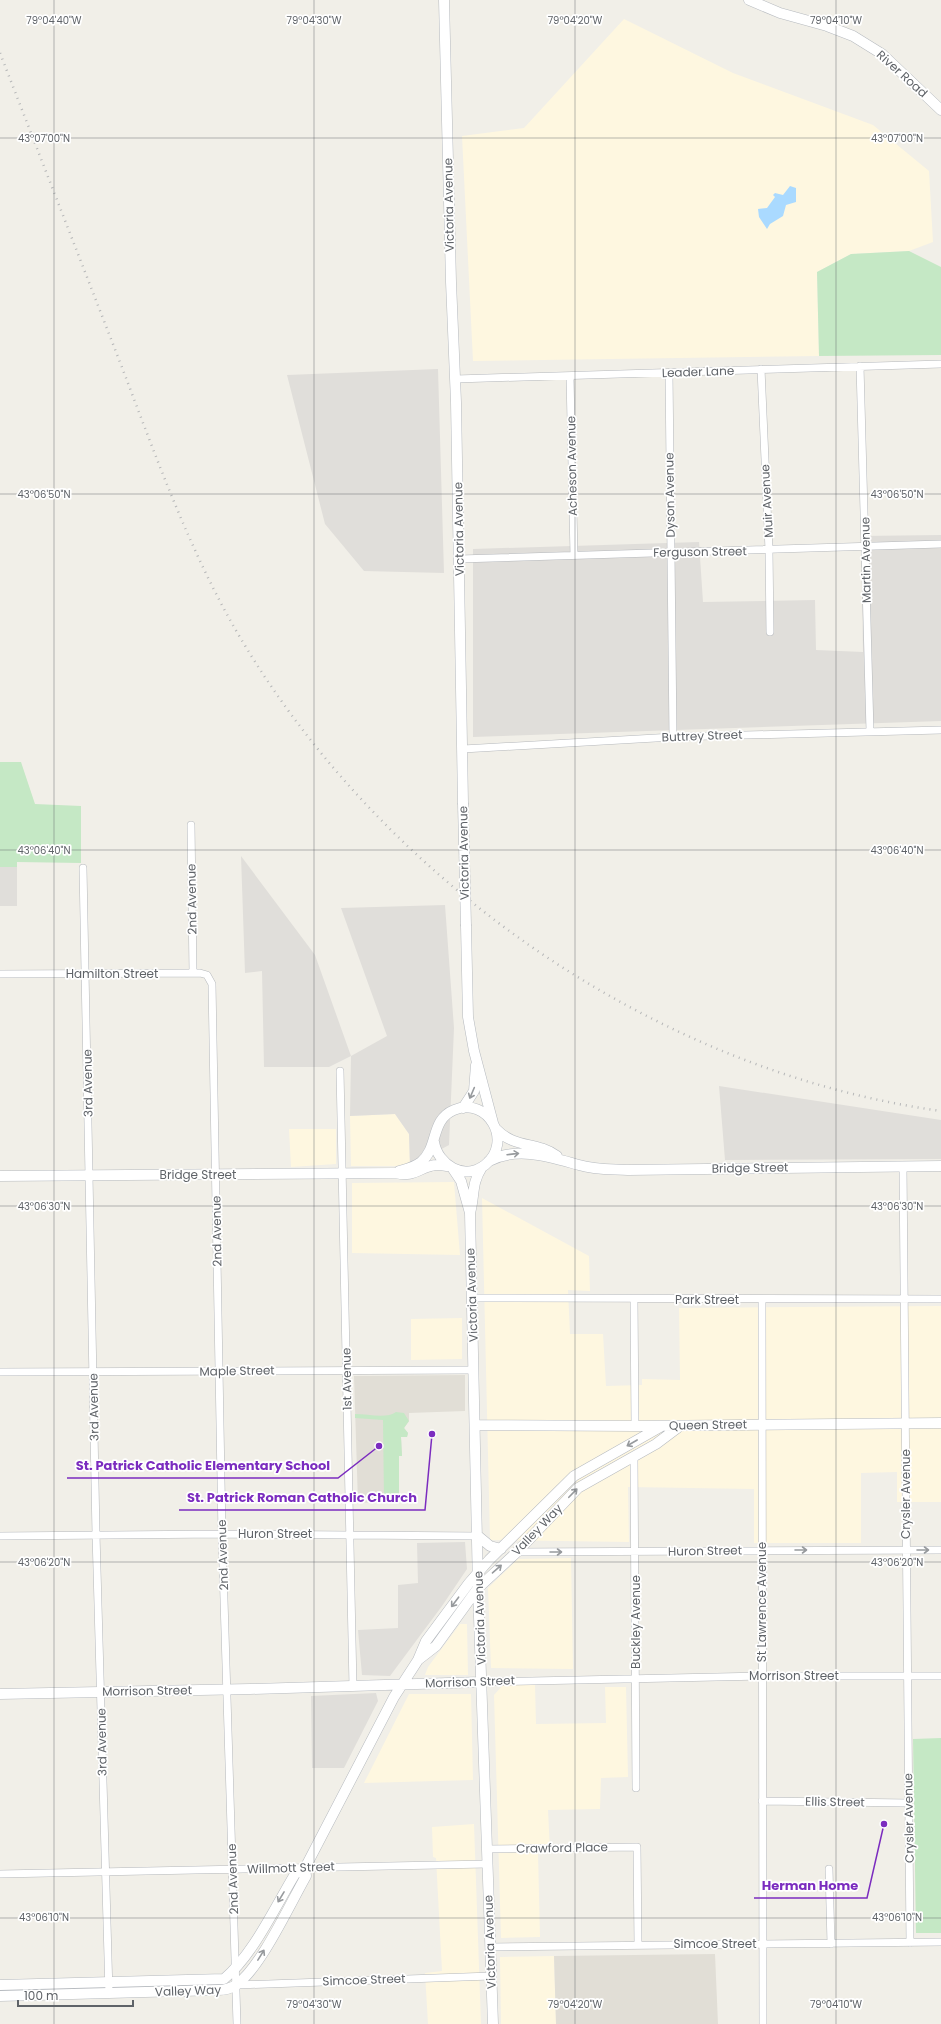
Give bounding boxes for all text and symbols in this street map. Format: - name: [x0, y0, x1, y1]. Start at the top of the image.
- text: 79°04'40"W: [26, 13, 82, 28]
- text: 79°04'30"W: [287, 13, 342, 28]
- text: 79°04'20"W: [548, 13, 603, 28]
- text: 79°04'10"W: [810, 13, 862, 28]
- street label: River Road: [873, 46, 932, 101]
- text: 43°07'00"N: [18, 131, 70, 146]
- text: 43°07'00"N: [871, 131, 923, 146]
- street label: Victoria Avenue: [439, 158, 458, 252]
- street label: Leader Lane: [662, 362, 734, 381]
- street label: Acheson Avenue: [562, 416, 581, 516]
- street label: Dyson Avenue: [660, 452, 679, 538]
- street label: Muir Avenue: [756, 464, 777, 538]
- street label: Victoria Avenue: [449, 482, 468, 576]
- text: 43°06'50"N: [17, 487, 71, 502]
- text: 43°06'50"N: [870, 487, 924, 502]
- street label: Martin Avenue: [856, 517, 875, 603]
- street label: Ferguson Street: [653, 542, 747, 561]
- street label: Buttrey Street: [661, 726, 743, 745]
- street label: Victoria Avenue: [454, 806, 473, 900]
- text: 43°06'40"N: [17, 843, 71, 858]
- text: 43°06'40"N: [870, 843, 924, 858]
- street label: 2nd Avenue: [182, 863, 201, 935]
- street label: Hamilton Street: [66, 965, 158, 982]
- street label: 3rd Avenue: [78, 1049, 97, 1117]
- one-way arrow: [467, 1087, 475, 1099]
- one-way arrow: [506, 1150, 519, 1158]
- street label: Bridge Street: [711, 1158, 789, 1177]
- street label: Bridge Street: [160, 1166, 236, 1183]
- street label: 2nd Avenue: [207, 1195, 226, 1267]
- text: 43°06'30"N: [18, 1199, 70, 1214]
- text: 43°06'30"N: [871, 1199, 923, 1214]
- street label: Victoria Avenue: [461, 1248, 482, 1342]
- street label: Park Street: [675, 1291, 739, 1308]
- street label: 1st Avenue: [337, 1347, 356, 1411]
- street label: Maple Street: [199, 1361, 275, 1380]
- street label: 3rd Avenue: [84, 1373, 103, 1441]
- street label: Queen Street: [669, 1415, 747, 1434]
- one-way arrow: [626, 1439, 638, 1447]
- street label: Crysler Avenue: [897, 1449, 914, 1539]
- callout: St. Patrick Catholic Elementary School: [67, 1453, 338, 1478]
- text: St. Patrick Catholic Elementary School: [76, 1456, 330, 1475]
- callout: St. Patrick Roman Catholic Church: [179, 1485, 425, 1510]
- text: St. Patrick Roman Catholic Church: [187, 1488, 417, 1507]
- one-way arrow: [568, 1488, 578, 1498]
- street label: Valley Way: [508, 1500, 566, 1559]
- street label: 2nd Avenue: [213, 1519, 232, 1591]
- street label: Huron Street: [238, 1525, 312, 1542]
- street label: Huron Street: [668, 1541, 742, 1560]
- street label: St Lawrence Avenue: [753, 1542, 770, 1662]
- one-way arrow: [794, 1546, 807, 1554]
- one-way arrow: [916, 1546, 929, 1554]
- one-way arrow: [549, 1548, 562, 1556]
- text: 43°06'20"N: [18, 1555, 70, 1570]
- text: 43°06'20"N: [871, 1555, 923, 1570]
- one-way arrow: [492, 1565, 502, 1574]
- street label: Victoria Avenue: [469, 1571, 490, 1665]
- street label: Buckley Avenue: [627, 1575, 644, 1669]
- one-way arrow: [451, 1596, 459, 1607]
- street label: Morrison Street: [749, 1667, 839, 1684]
- street label: Morrison Street: [425, 1671, 515, 1692]
- street label: Morrison Street: [102, 1681, 192, 1700]
- street label: 3rd Avenue: [92, 1708, 111, 1776]
- street label: Crysler Avenue: [899, 1773, 918, 1863]
- street label: Ellis Street: [805, 1792, 865, 1811]
- street label: Crawford Place: [516, 1838, 608, 1857]
- street label: 2nd Avenue: [223, 1843, 242, 1915]
- street label: Willmott Street: [247, 1857, 335, 1878]
- callout: Herman Home: [754, 1873, 867, 1898]
- text: Herman Home: [762, 1876, 858, 1895]
- one-way arrow: [277, 1891, 285, 1903]
- street label: Victoria Avenue: [479, 1895, 500, 1989]
- text: 43°06'10"N: [19, 1910, 69, 1925]
- text: 43°06'10"N: [872, 1910, 922, 1925]
- street label: Simcoe Street: [673, 1935, 757, 1952]
- one-way arrow: [257, 1950, 265, 1961]
- street label: Simcoe Street: [322, 1970, 406, 1989]
- street label: Valley Way: [155, 1981, 222, 2000]
- scale bar: [18, 1982, 133, 2008]
- text: 100 m: [24, 1987, 58, 2004]
- text: 79°04'30"W: [287, 1997, 342, 2012]
- text: 79°04'20"W: [548, 1997, 603, 2012]
- text: 79°04'10"W: [810, 1997, 862, 2012]

